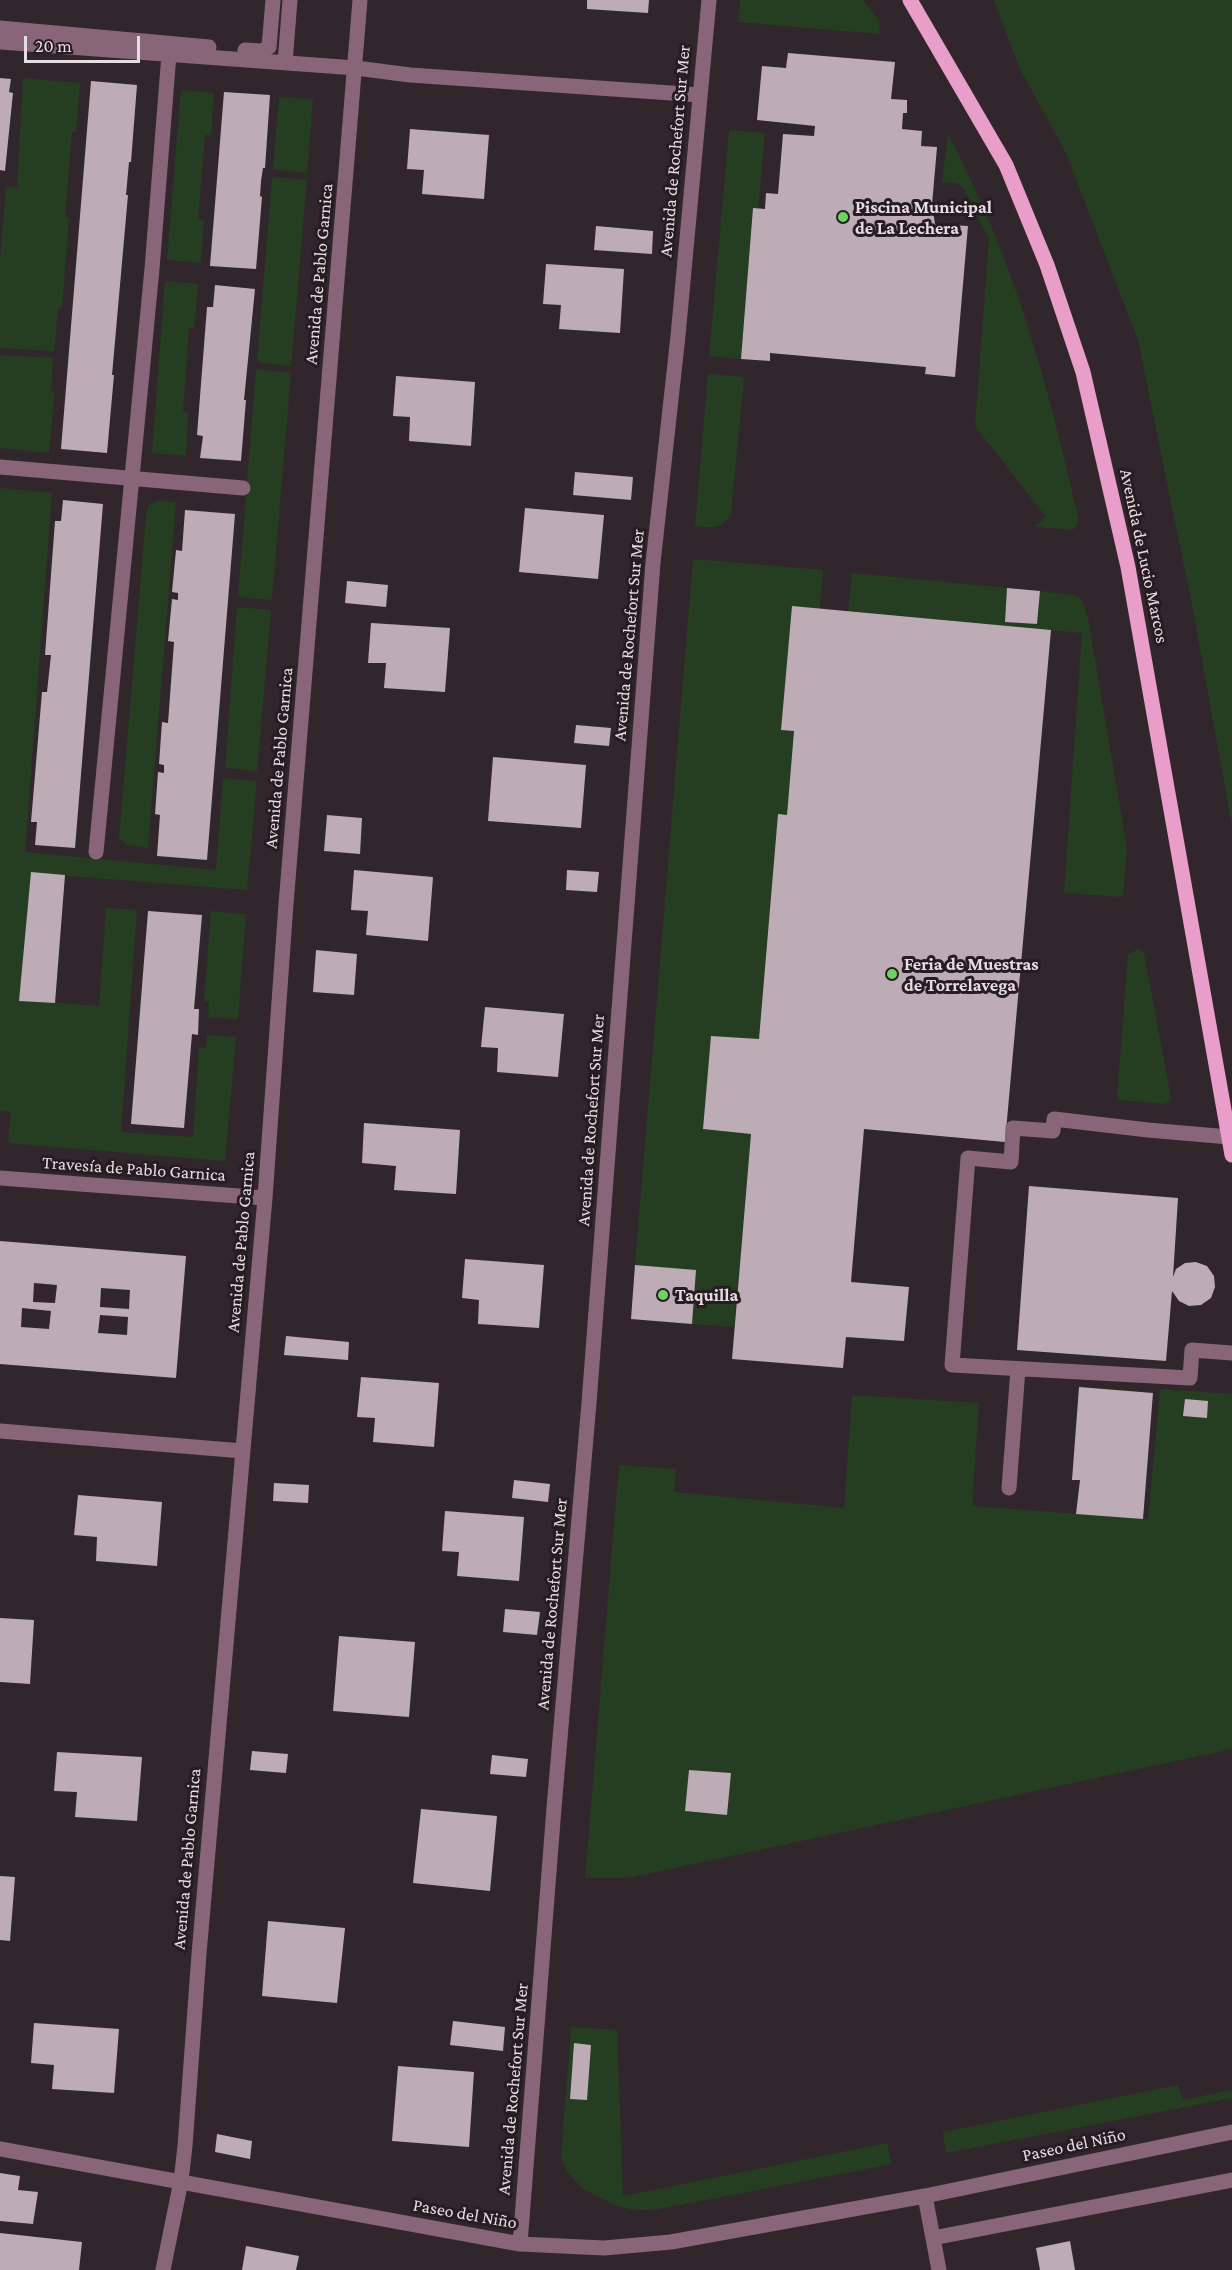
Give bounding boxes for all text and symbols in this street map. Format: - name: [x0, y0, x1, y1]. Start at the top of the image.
- scale bar: [27, 24, 142, 62]
- text: 20 m: [35, 36, 72, 56]
- street label: Avenida de Rochefort Sur Mer: [655, 44, 695, 258]
- street label: Avenida de Pablo Garnica: [300, 182, 338, 366]
- place label: Piscina Municipal de La Lechera: [855, 196, 992, 238]
- marker: Piscina Municipal de La Lechera: [836, 210, 850, 224]
- street label: Avenida de Lucio Marcos: [1115, 467, 1173, 645]
- street label: Avenida de Rochefort Sur Mer: [609, 528, 649, 742]
- street label: Avenida de Pablo Garnica: [260, 666, 298, 850]
- place label: Feria de Muestras de Torrelavega: [904, 953, 1039, 996]
- marker: Feria de Muestras de Torrelavega: [885, 967, 899, 981]
- street label: Avenida de Rochefort Sur Mer: [573, 1013, 609, 1227]
- street label: Avenida de Pablo Garnica: [222, 1150, 260, 1334]
- street label: Travesía de Pablo Garnica: [41, 1152, 227, 1186]
- place label: Taquilla: [675, 1284, 738, 1306]
- marker: Taquilla: [656, 1288, 670, 1302]
- street label: Avenida de Rochefort Sur Mer: [532, 1497, 572, 1711]
- street label: Avenida de Pablo Garnica: [168, 1767, 206, 1951]
- street label: Avenida de Rochefort Sur Mer: [493, 1982, 533, 2196]
- street label: Paseo del Niño: [1020, 2124, 1128, 2166]
- street label: Paseo del Niño: [411, 2194, 519, 2234]

